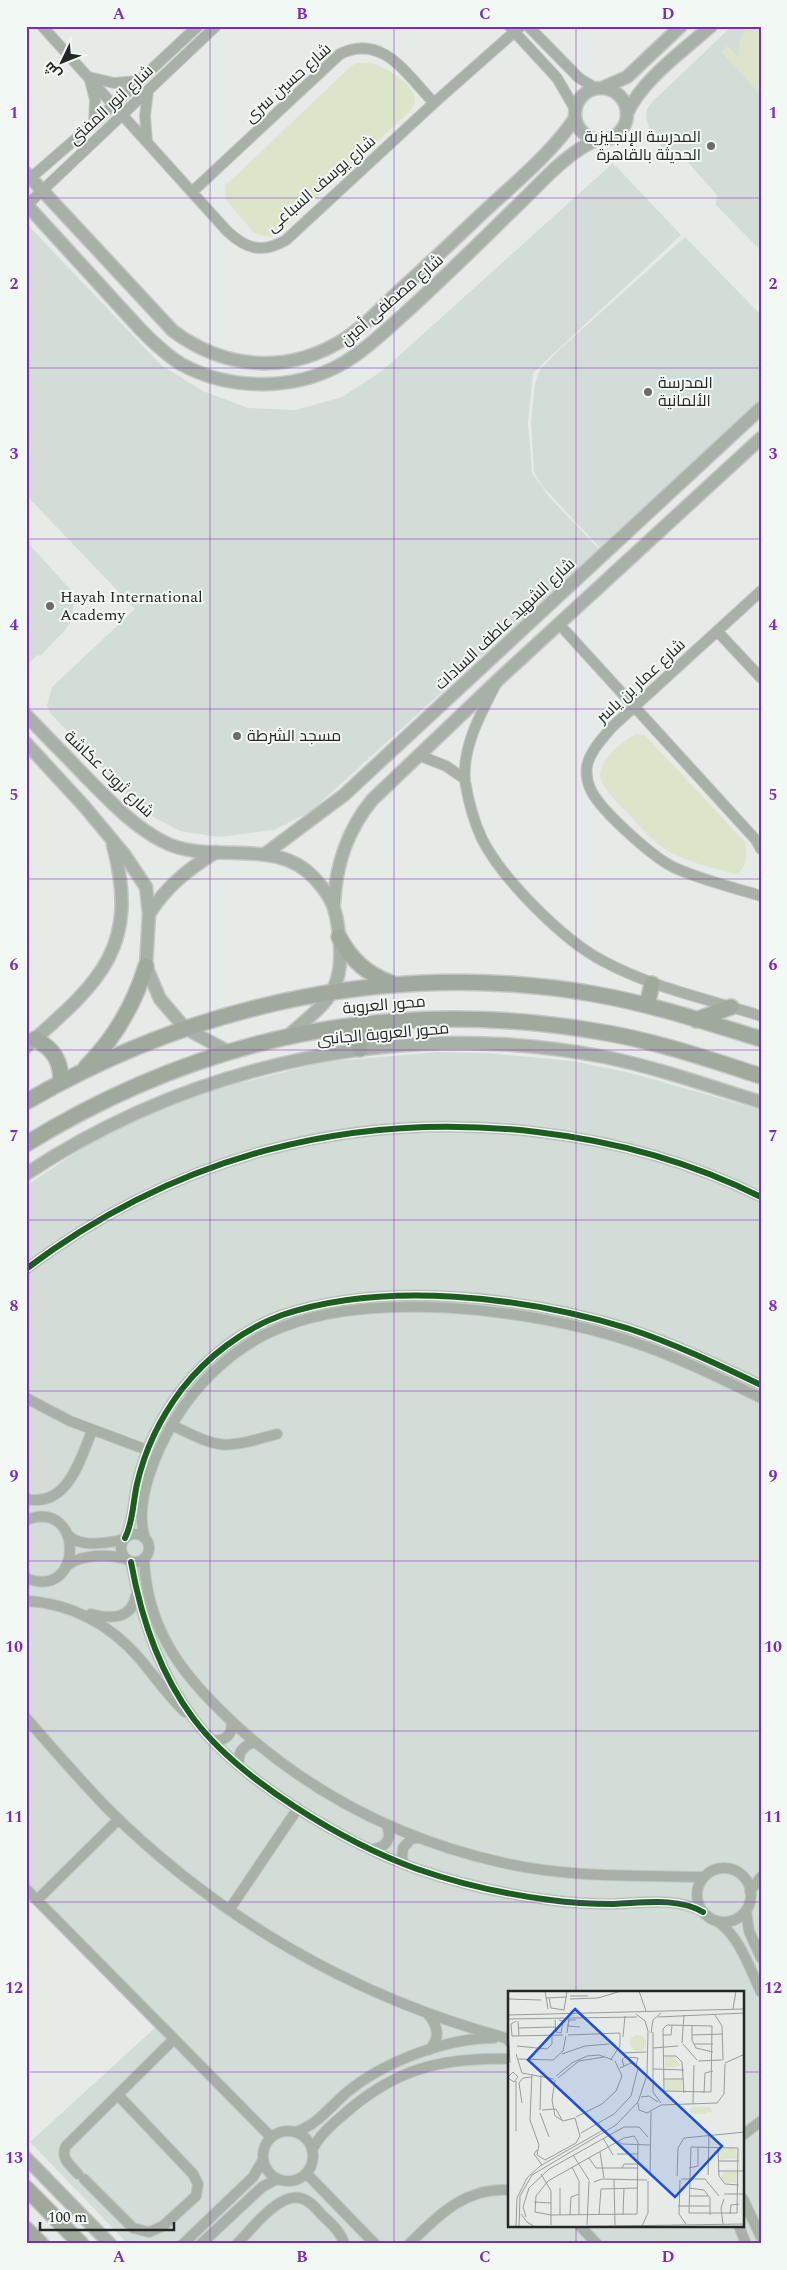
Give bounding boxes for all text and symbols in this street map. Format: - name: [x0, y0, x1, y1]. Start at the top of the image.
- text: A: [113, 2, 126, 26]
- text: B: [296, 2, 308, 26]
- text: C: [479, 2, 491, 26]
- text: D: [662, 2, 675, 26]
- street label: شارع حسين سرى: [239, 37, 337, 129]
- north arrow: [38, 38, 88, 88]
- text: ش: [39, 57, 67, 84]
- street label: شارع انور المفتى: [63, 59, 159, 151]
- text: 1: [10, 101, 18, 125]
- text: 1: [769, 101, 777, 125]
- place label: المدرسة الإنجليزية الحديثة بالقاهرة: [585, 125, 701, 167]
- street label: شارع يوسف السباعى: [261, 130, 381, 238]
- marker: المدرسة الإنجليزية الحديثة بالقاهرة: [705, 140, 717, 152]
- street label: شارع مصطفى أمين: [335, 248, 449, 352]
- text: 2: [10, 272, 19, 296]
- text: 2: [769, 272, 778, 296]
- place label: المدرسة الألمانية: [658, 371, 713, 413]
- marker: المدرسة الألمانية: [642, 386, 654, 398]
- text: 3: [10, 442, 19, 466]
- text: 3: [769, 442, 778, 466]
- street label: شارع الشهيد عاطف السادات: [429, 552, 581, 696]
- place label: Hayah International Academy: [60, 585, 203, 627]
- marker: Hayah International Academy: [44, 600, 56, 612]
- text: 4: [10, 613, 19, 637]
- text: 4: [769, 613, 778, 637]
- street label: شارع عمار بن ياسر: [590, 633, 691, 729]
- place label: مسجد الشرطة: [247, 724, 341, 748]
- street label: شارع ثروت عكاشة: [59, 725, 159, 823]
- marker: مسجد الشرطة: [231, 730, 243, 742]
- text: 5: [10, 783, 18, 807]
- text: 5: [769, 783, 777, 807]
- text: 6: [10, 953, 19, 977]
- text: 6: [769, 953, 778, 977]
- street label: محور العروبة: [341, 989, 427, 1021]
- street label: محور العروبة الجانبى: [316, 1016, 450, 1052]
- text: 7: [10, 1124, 19, 1148]
- text: 7: [769, 1124, 778, 1148]
- text: 8: [10, 1294, 19, 1318]
- text: 8: [769, 1294, 778, 1318]
- text: 9: [10, 1464, 19, 1488]
- text: 9: [769, 1464, 778, 1488]
- text: 10: [5, 1635, 23, 1659]
- text: 10: [764, 1635, 782, 1659]
- text: 11: [5, 1805, 23, 1829]
- text: 11: [764, 1805, 782, 1829]
- text: 12: [5, 1976, 23, 2000]
- text: 12: [764, 1976, 782, 2000]
- inset map: [508, 1991, 744, 2228]
- text: 13: [5, 2146, 23, 2170]
- text: 13: [764, 2146, 782, 2170]
- scale bar: [40, 2200, 174, 2232]
- text: 100 m: [48, 2206, 87, 2229]
- text: A: [113, 2245, 126, 2269]
- text: B: [296, 2245, 308, 2269]
- text: C: [479, 2245, 491, 2269]
- text: D: [662, 2245, 675, 2269]

